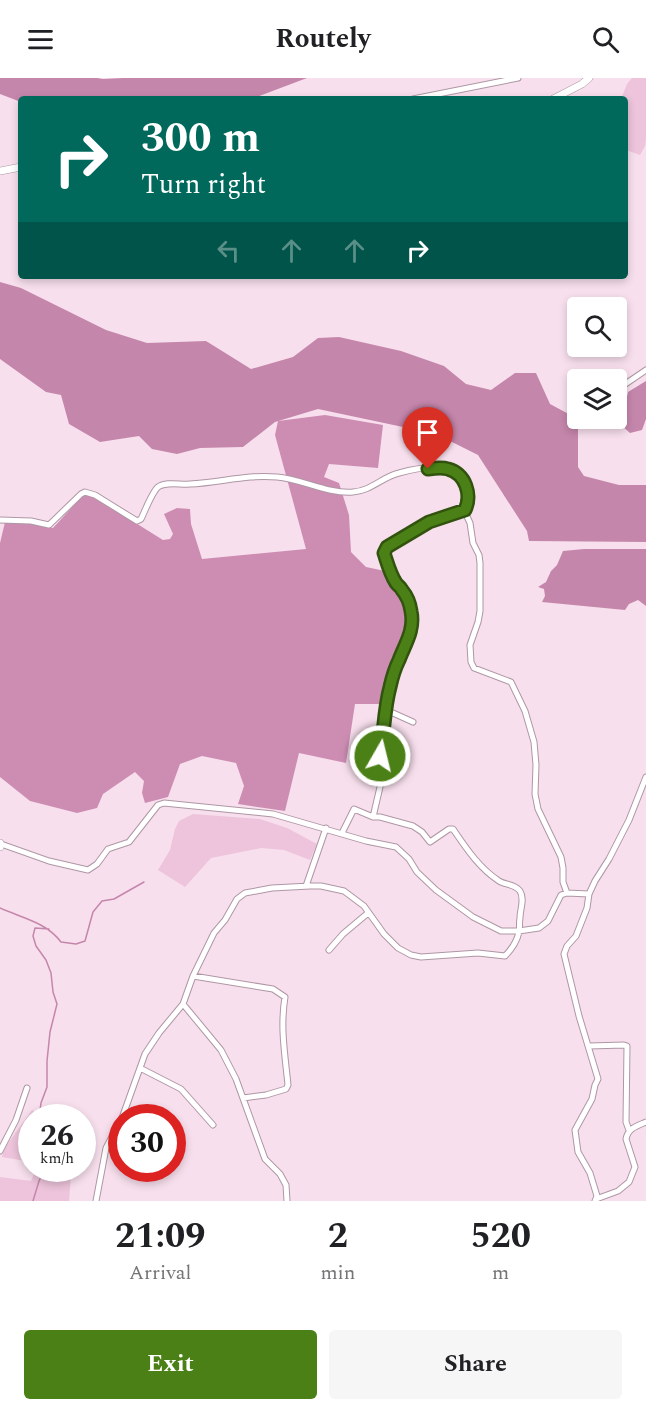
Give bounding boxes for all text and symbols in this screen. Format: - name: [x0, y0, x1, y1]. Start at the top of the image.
- text: Routely: [275, 18, 371, 60]
- icon: menu: [24, 23, 57, 56]
- icon: search: [589, 23, 622, 56]
- text: 300 m: [141, 107, 260, 170]
- icon: right: [42, 120, 120, 198]
- text: Turn right: [141, 164, 266, 206]
- icon: left: [212, 234, 245, 267]
- icon: ahead: [275, 234, 308, 267]
- icon: ahead: [338, 234, 371, 267]
- icon: right: [401, 234, 434, 267]
- map controls: [567, 297, 627, 429]
- button: search: [567, 297, 627, 357]
- button: layers: [567, 369, 627, 429]
- pin: [402, 407, 453, 469]
- icon: arrive: [411, 416, 444, 449]
- position arrow: [348, 724, 412, 788]
- speed limit sign: 30: [108, 1104, 186, 1182]
- text: 26: [40, 1113, 74, 1159]
- text: km/h: [40, 1147, 74, 1170]
- text: 21:09: [115, 1209, 205, 1264]
- text: 2: [328, 1209, 348, 1264]
- text: 520: [470, 1209, 531, 1264]
- text: Arrival: [129, 1258, 191, 1288]
- text: min: [320, 1258, 355, 1288]
- text: m: [492, 1258, 509, 1288]
- button: Exit: [24, 1330, 317, 1399]
- button: Share: [329, 1330, 622, 1399]

